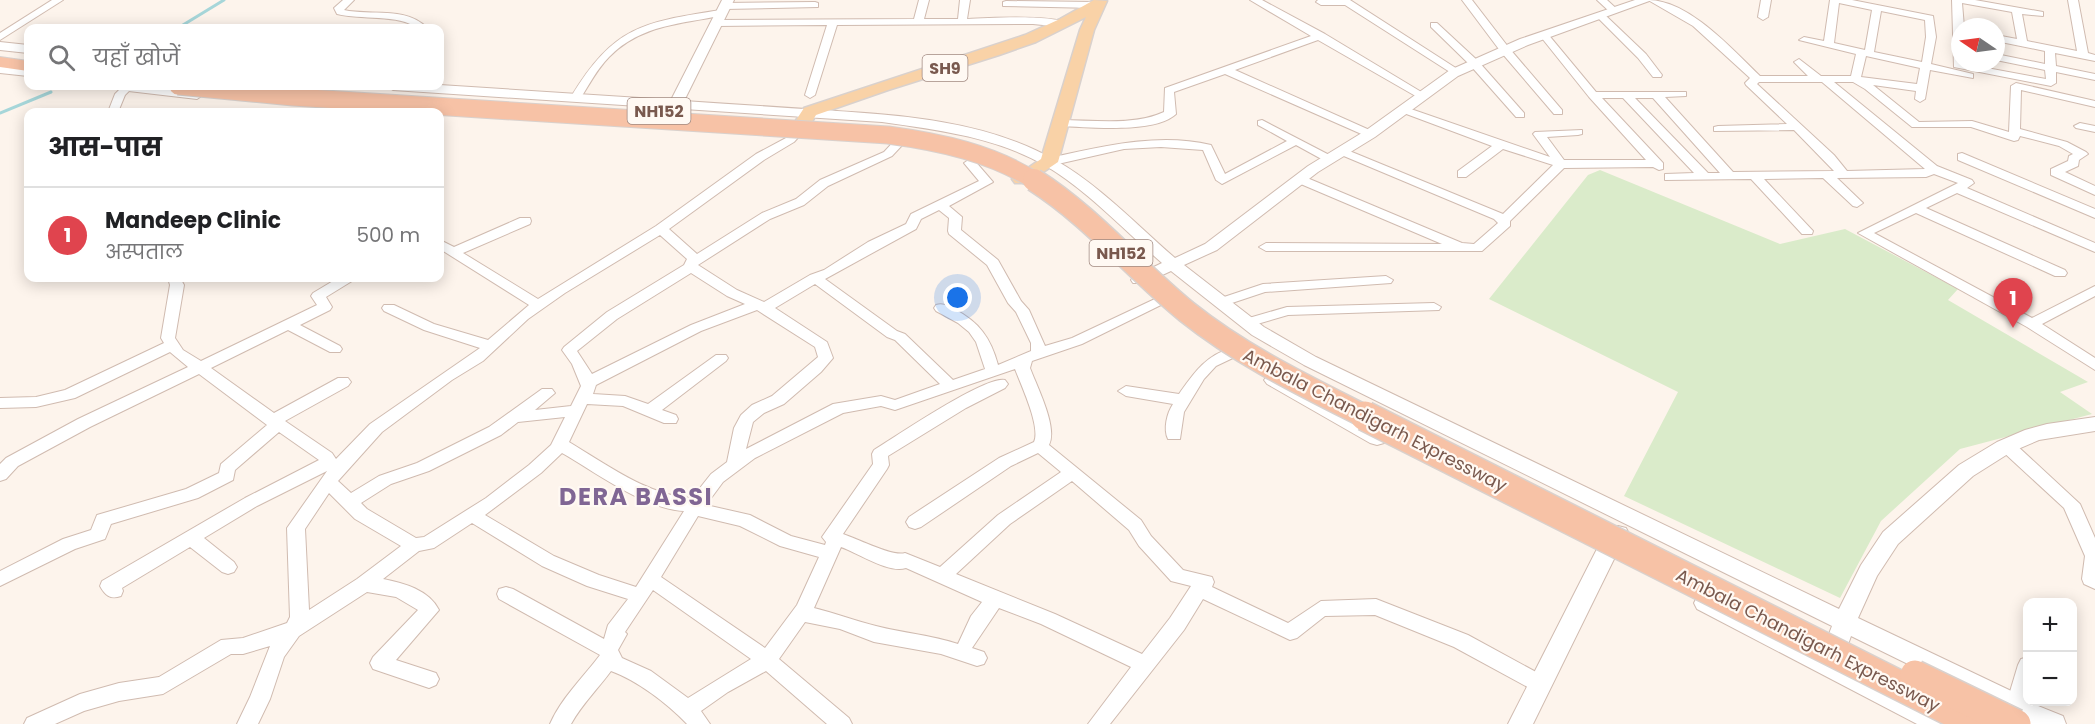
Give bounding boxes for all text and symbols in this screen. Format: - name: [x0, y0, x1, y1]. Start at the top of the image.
- north arrow: [1951, 18, 2005, 72]
- search box: [24, 24, 444, 90]
- icon: search: [45, 41, 78, 74]
- text: यहाँ खोजें: [93, 42, 180, 73]
- road number: SH9: [922, 55, 968, 81]
- road number: NH152: [628, 98, 690, 124]
- text: आस-पास: [48, 129, 162, 165]
- text: Mandeep Clinic: [105, 205, 281, 236]
- text: 1: [64, 221, 71, 249]
- text: 500 m: [356, 221, 420, 249]
- text: अस्पताल: [105, 238, 183, 266]
- road number: NH152: [1090, 240, 1152, 266]
- pin: 1: [1994, 278, 2032, 328]
- your location: [943, 283, 972, 312]
- street label: Ambala Chandigarh Expressway: [1239, 342, 1511, 498]
- district label: DERA BASSI: [559, 480, 713, 513]
- street label: Ambala Chandigarh Expressway: [1672, 562, 1944, 718]
- map controls: [2023, 598, 2077, 706]
- button: +: [2023, 598, 2077, 652]
- button: −: [2023, 652, 2077, 706]

